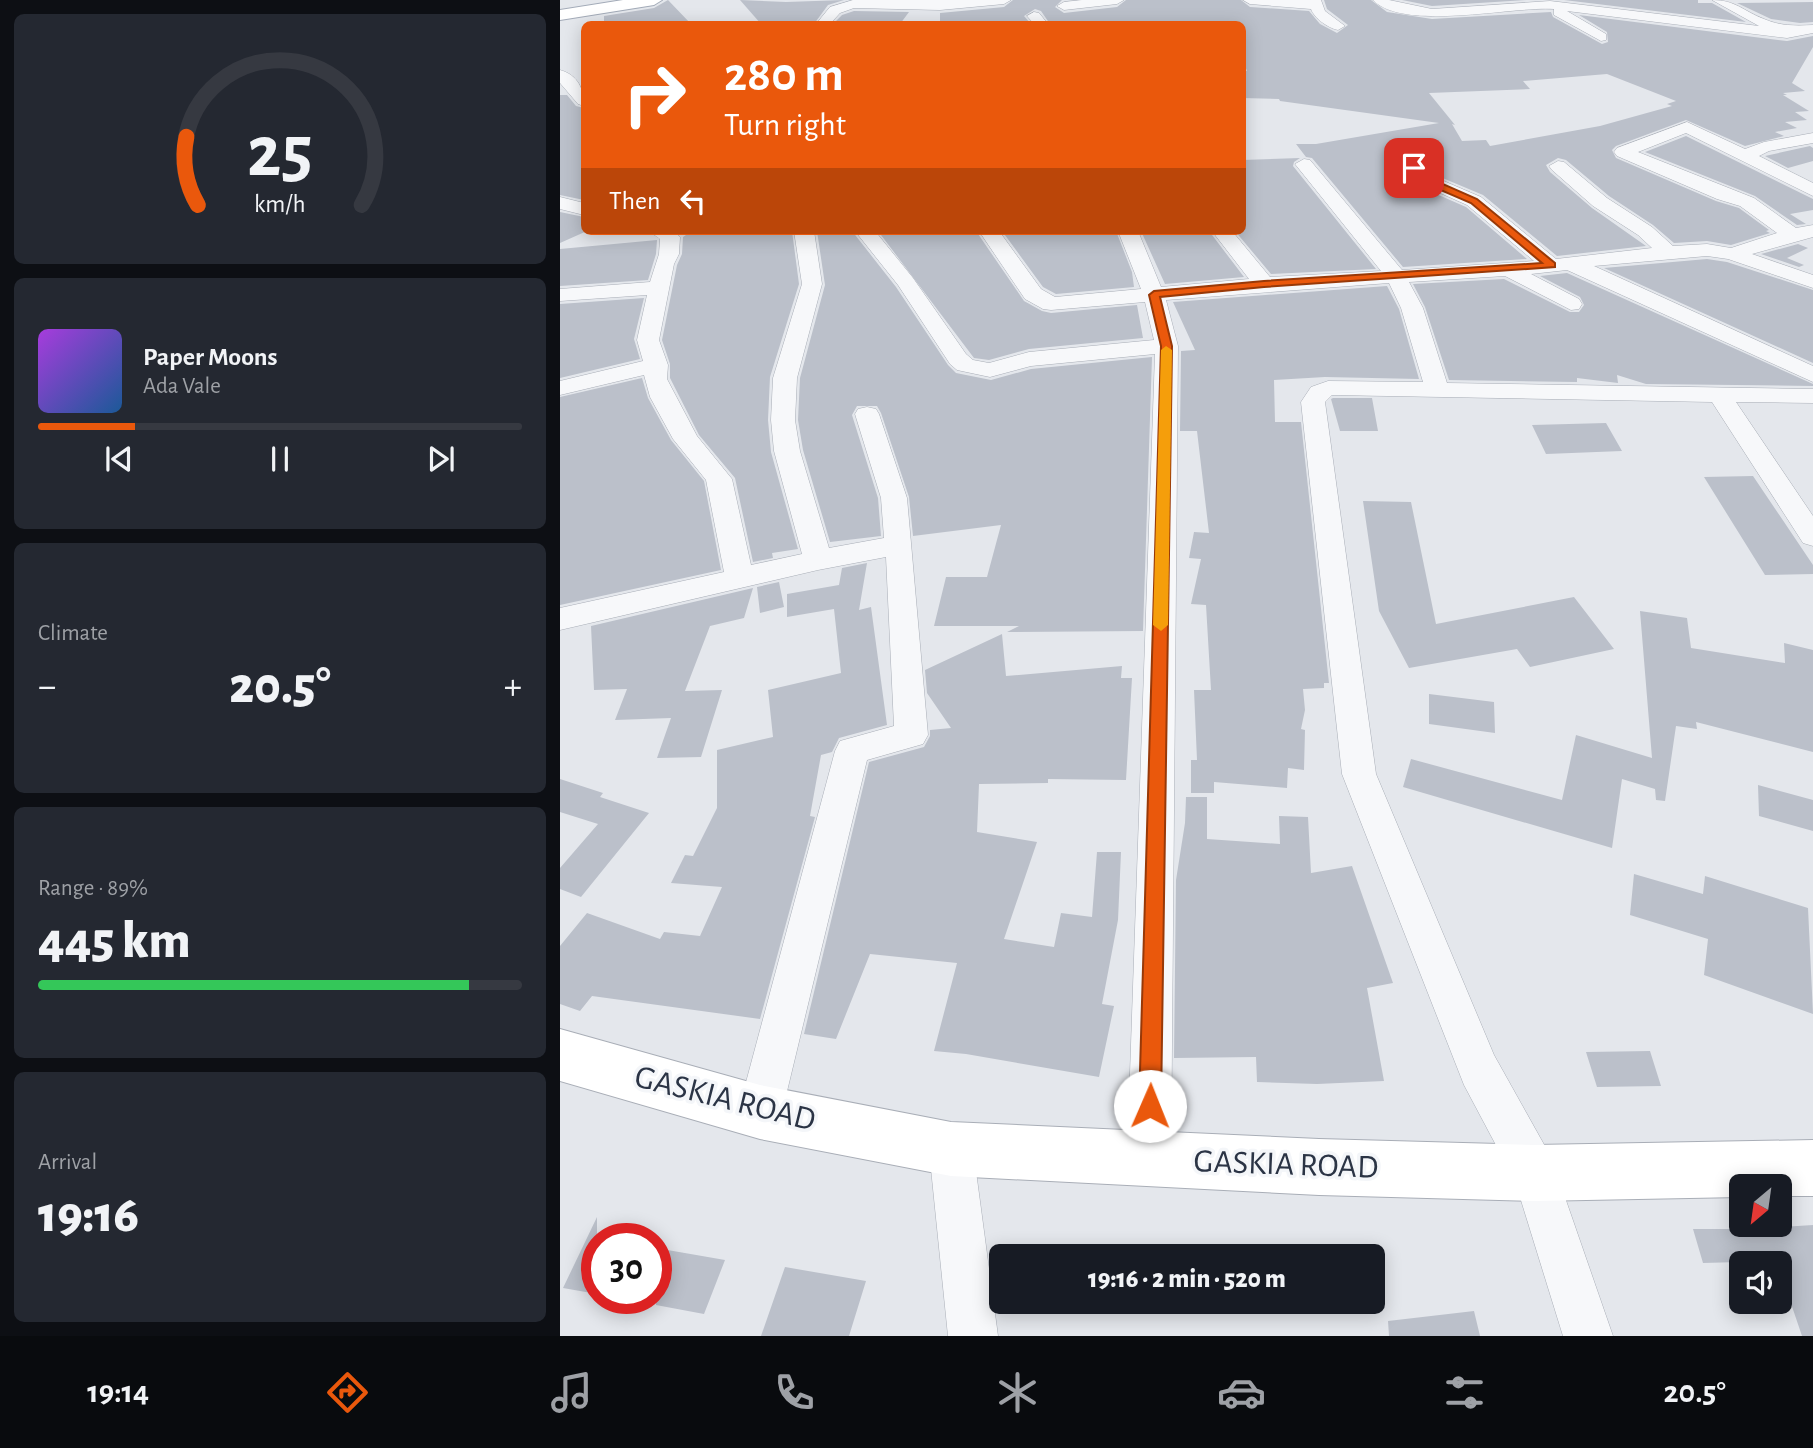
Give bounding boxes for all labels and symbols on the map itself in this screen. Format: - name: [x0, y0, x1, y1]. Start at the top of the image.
- pin: [1384, 138, 1444, 198]
- street label: GASKIA ROAD: [631, 1061, 819, 1137]
- position arrow: [1113, 1069, 1187, 1143]
- street label: GASKIA ROAD: [1193, 1145, 1379, 1185]
- north arrow: [1729, 1174, 1792, 1237]
- speed limit sign: 30: [581, 1223, 672, 1314]

